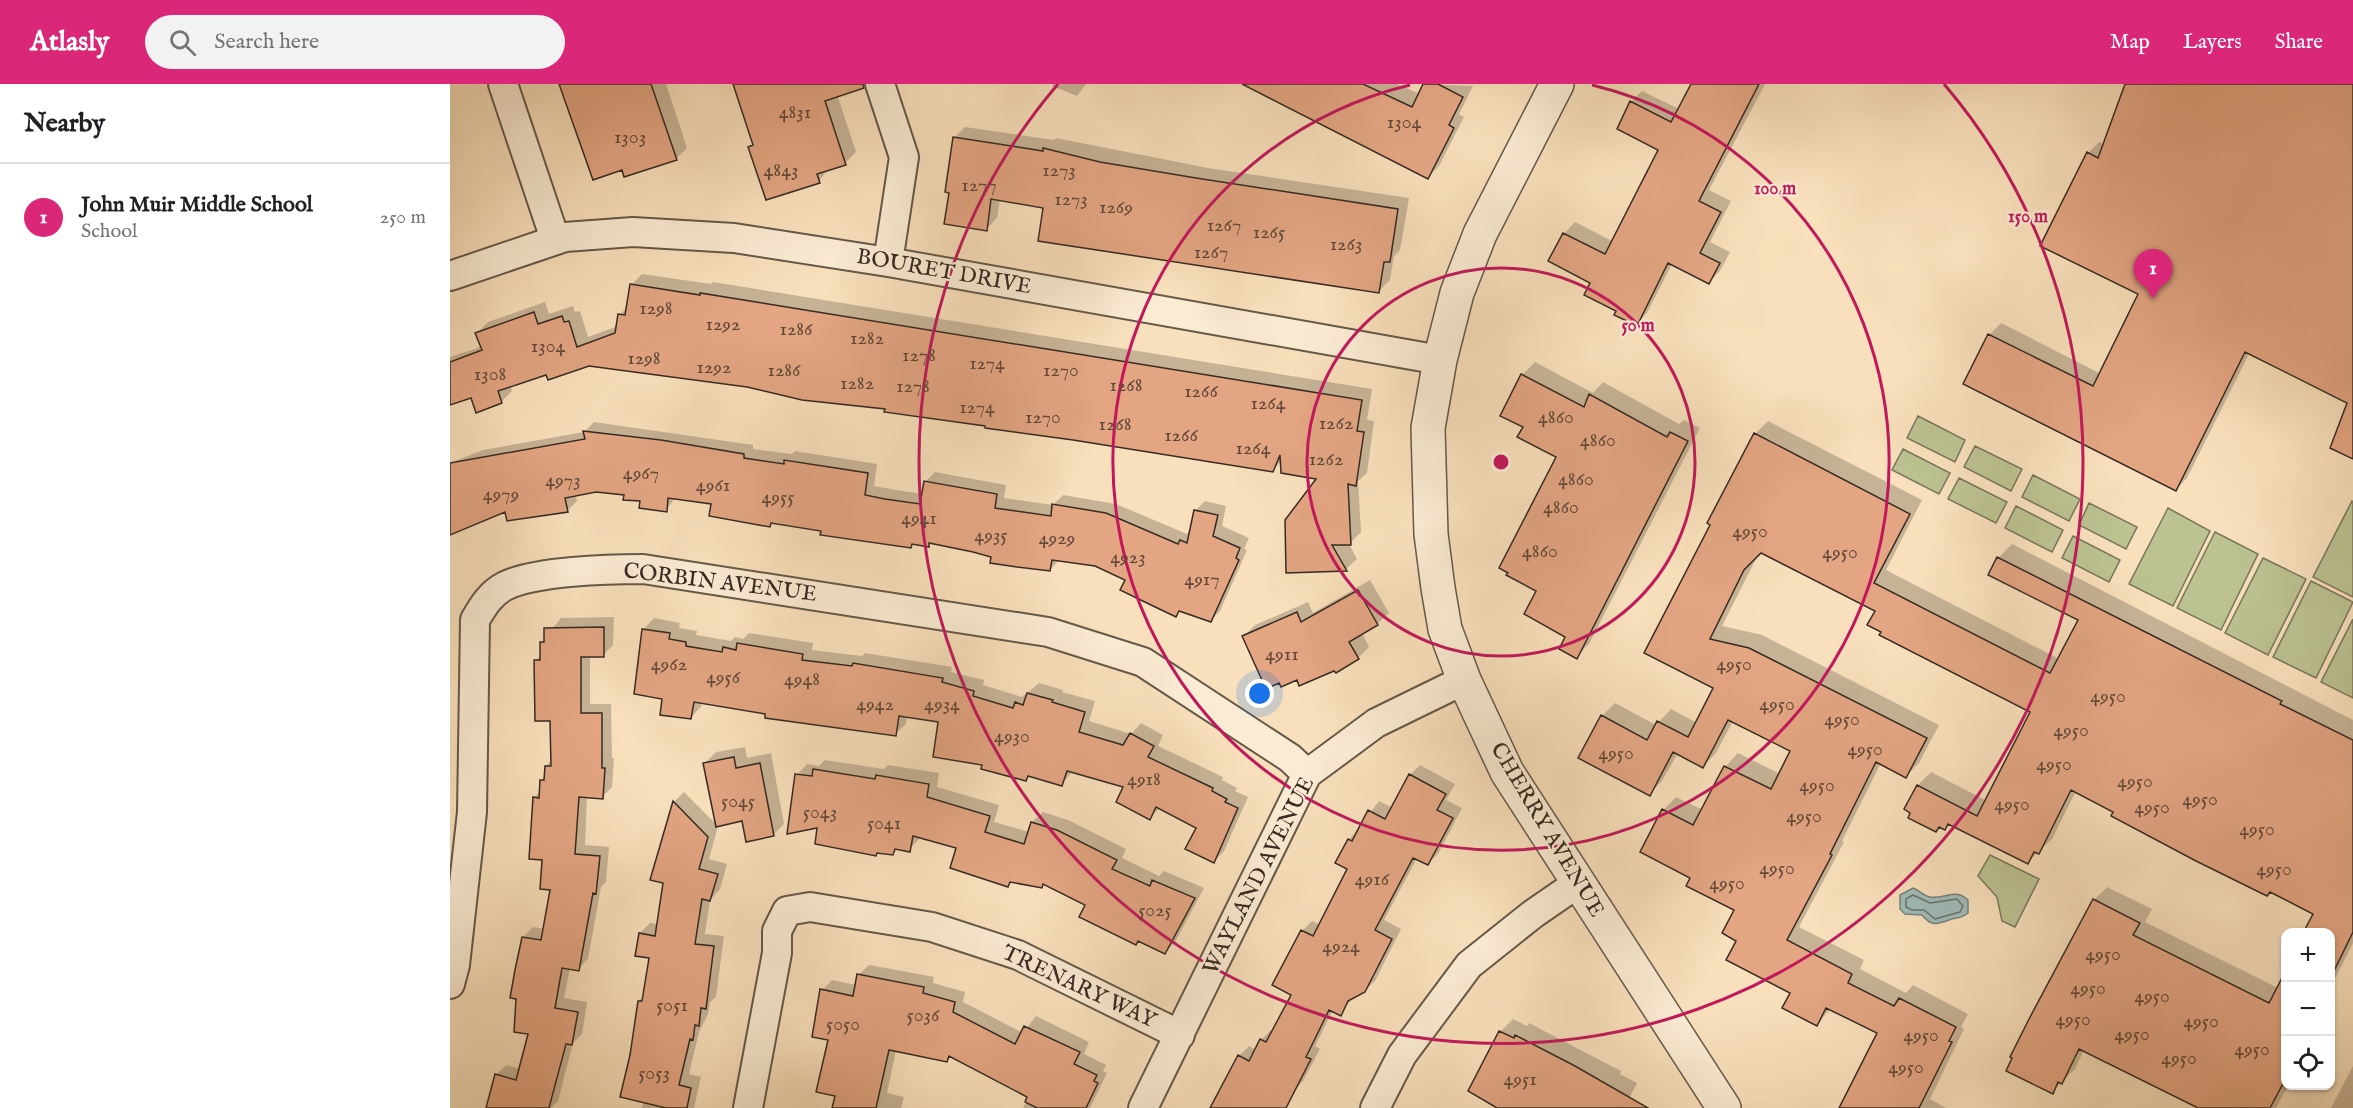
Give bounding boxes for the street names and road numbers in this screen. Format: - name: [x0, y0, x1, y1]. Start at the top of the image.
- street label: BOURET DRIVE: [854, 243, 1034, 301]
- street label: CORBIN AVENUE: [622, 557, 818, 609]
- street label: CHERRY AVENUE: [1484, 737, 1610, 923]
- street label: WAYLAND AVENUE: [1197, 772, 1321, 980]
- street label: TRENARY WAY: [997, 939, 1162, 1035]

